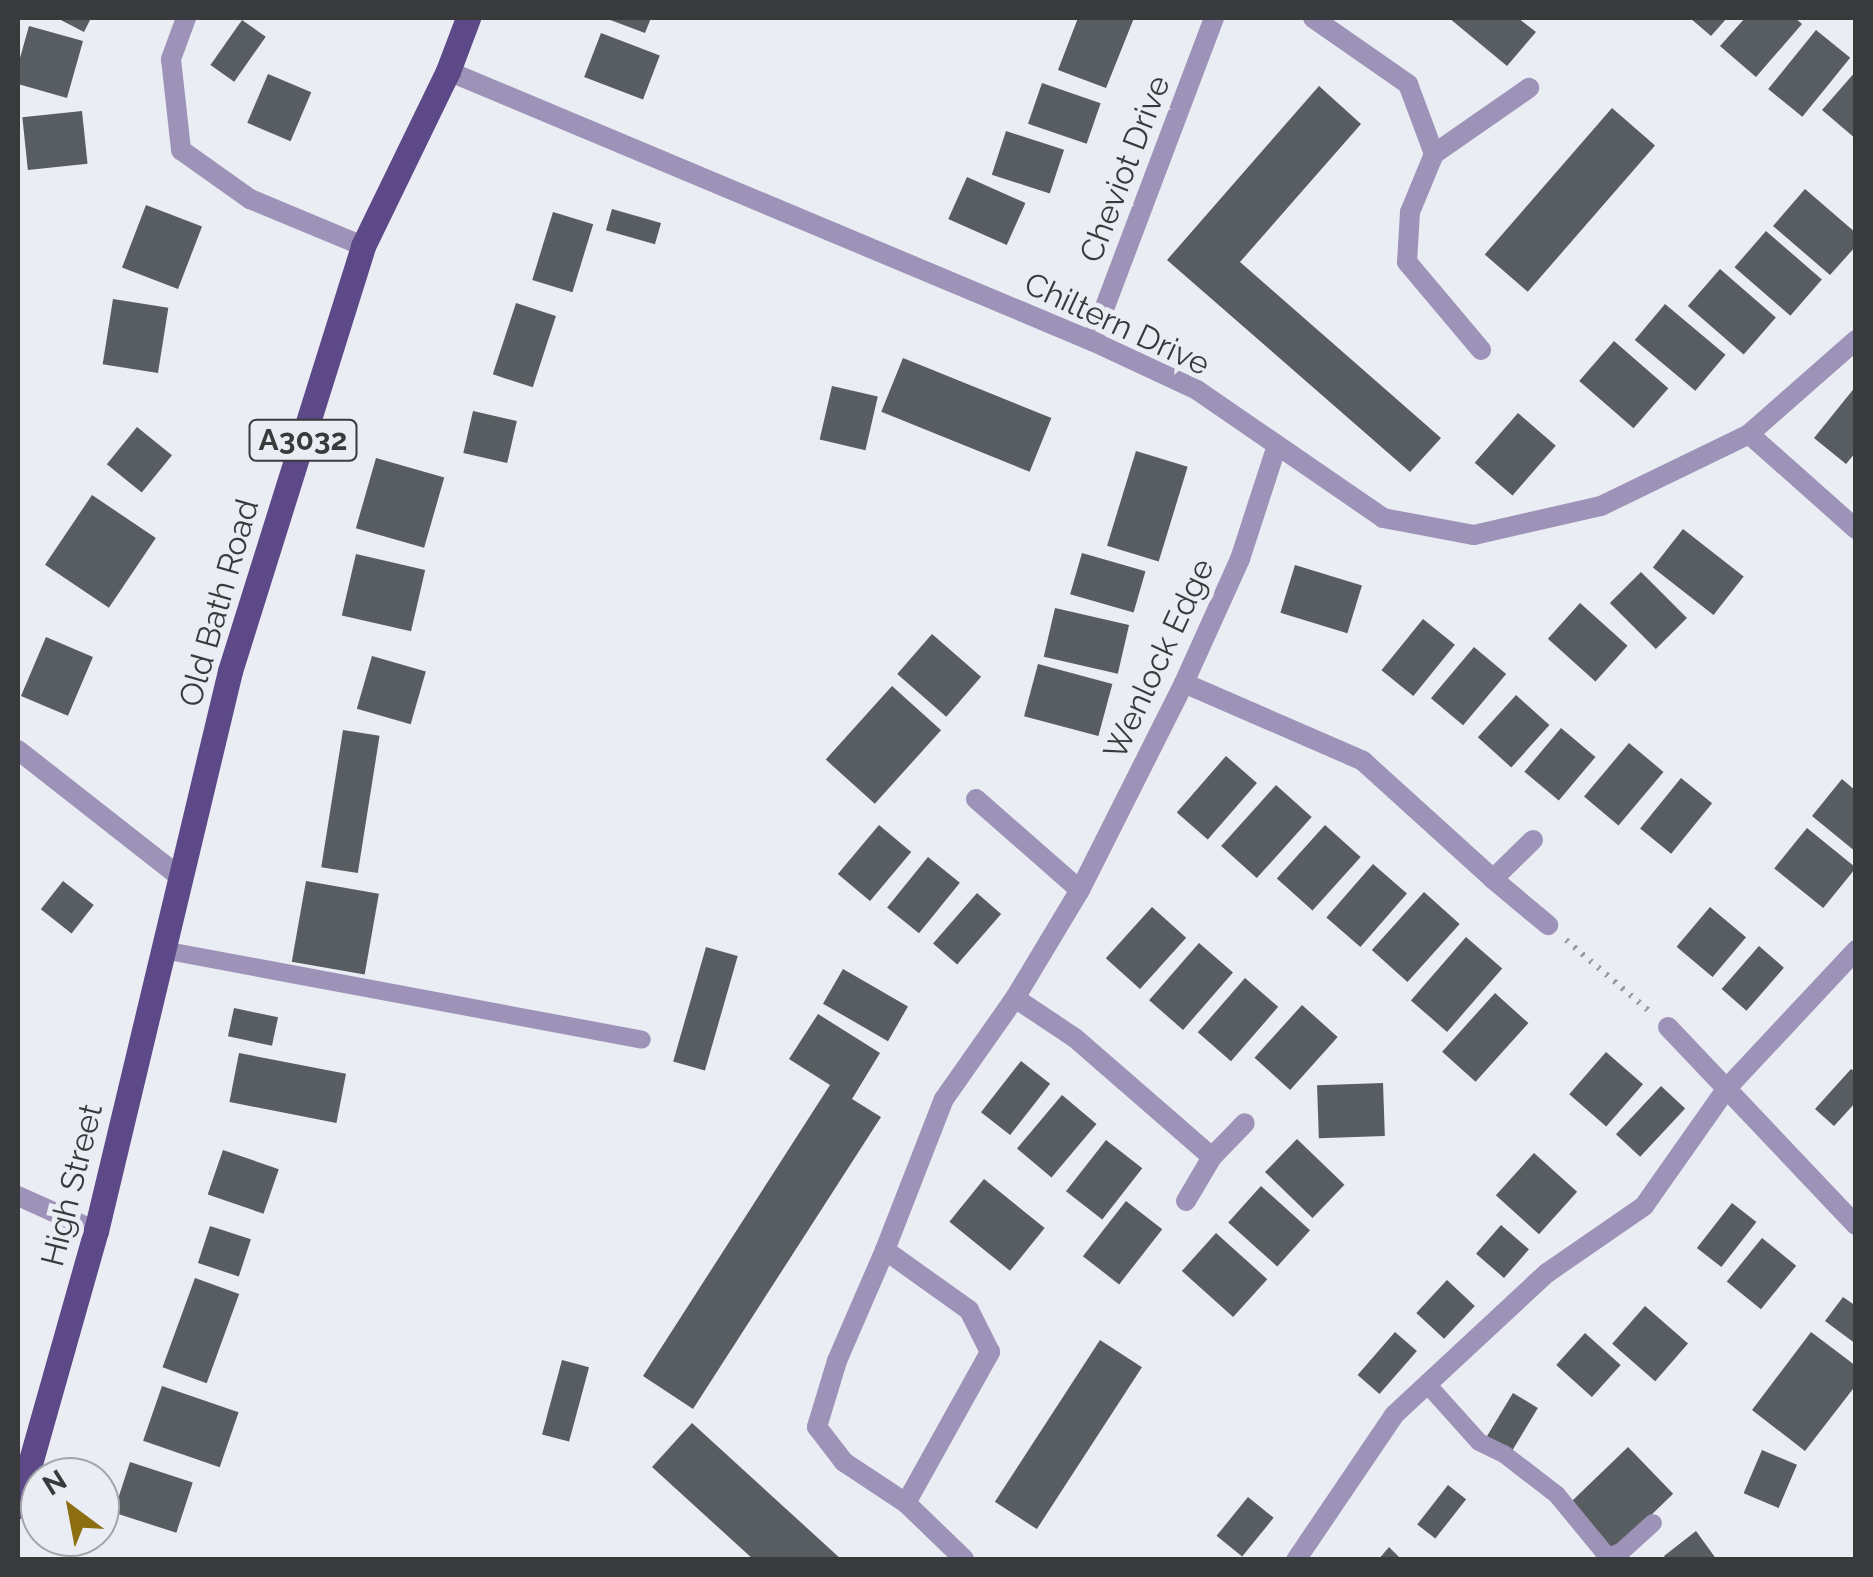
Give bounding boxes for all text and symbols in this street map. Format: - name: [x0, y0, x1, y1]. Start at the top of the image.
- street label: Cheviot Drive: [1072, 70, 1178, 268]
- street label: Chiltern Drive: [1018, 264, 1216, 384]
- road number: A3032: [248, 415, 358, 465]
- street label: Old Bath Road: [171, 495, 267, 711]
- street label: Wenlock Edge: [1096, 553, 1222, 765]
- street label: High Street: [33, 1100, 111, 1270]
- north arrow: [20, 1457, 120, 1557]
- text: N: [37, 1463, 73, 1502]

